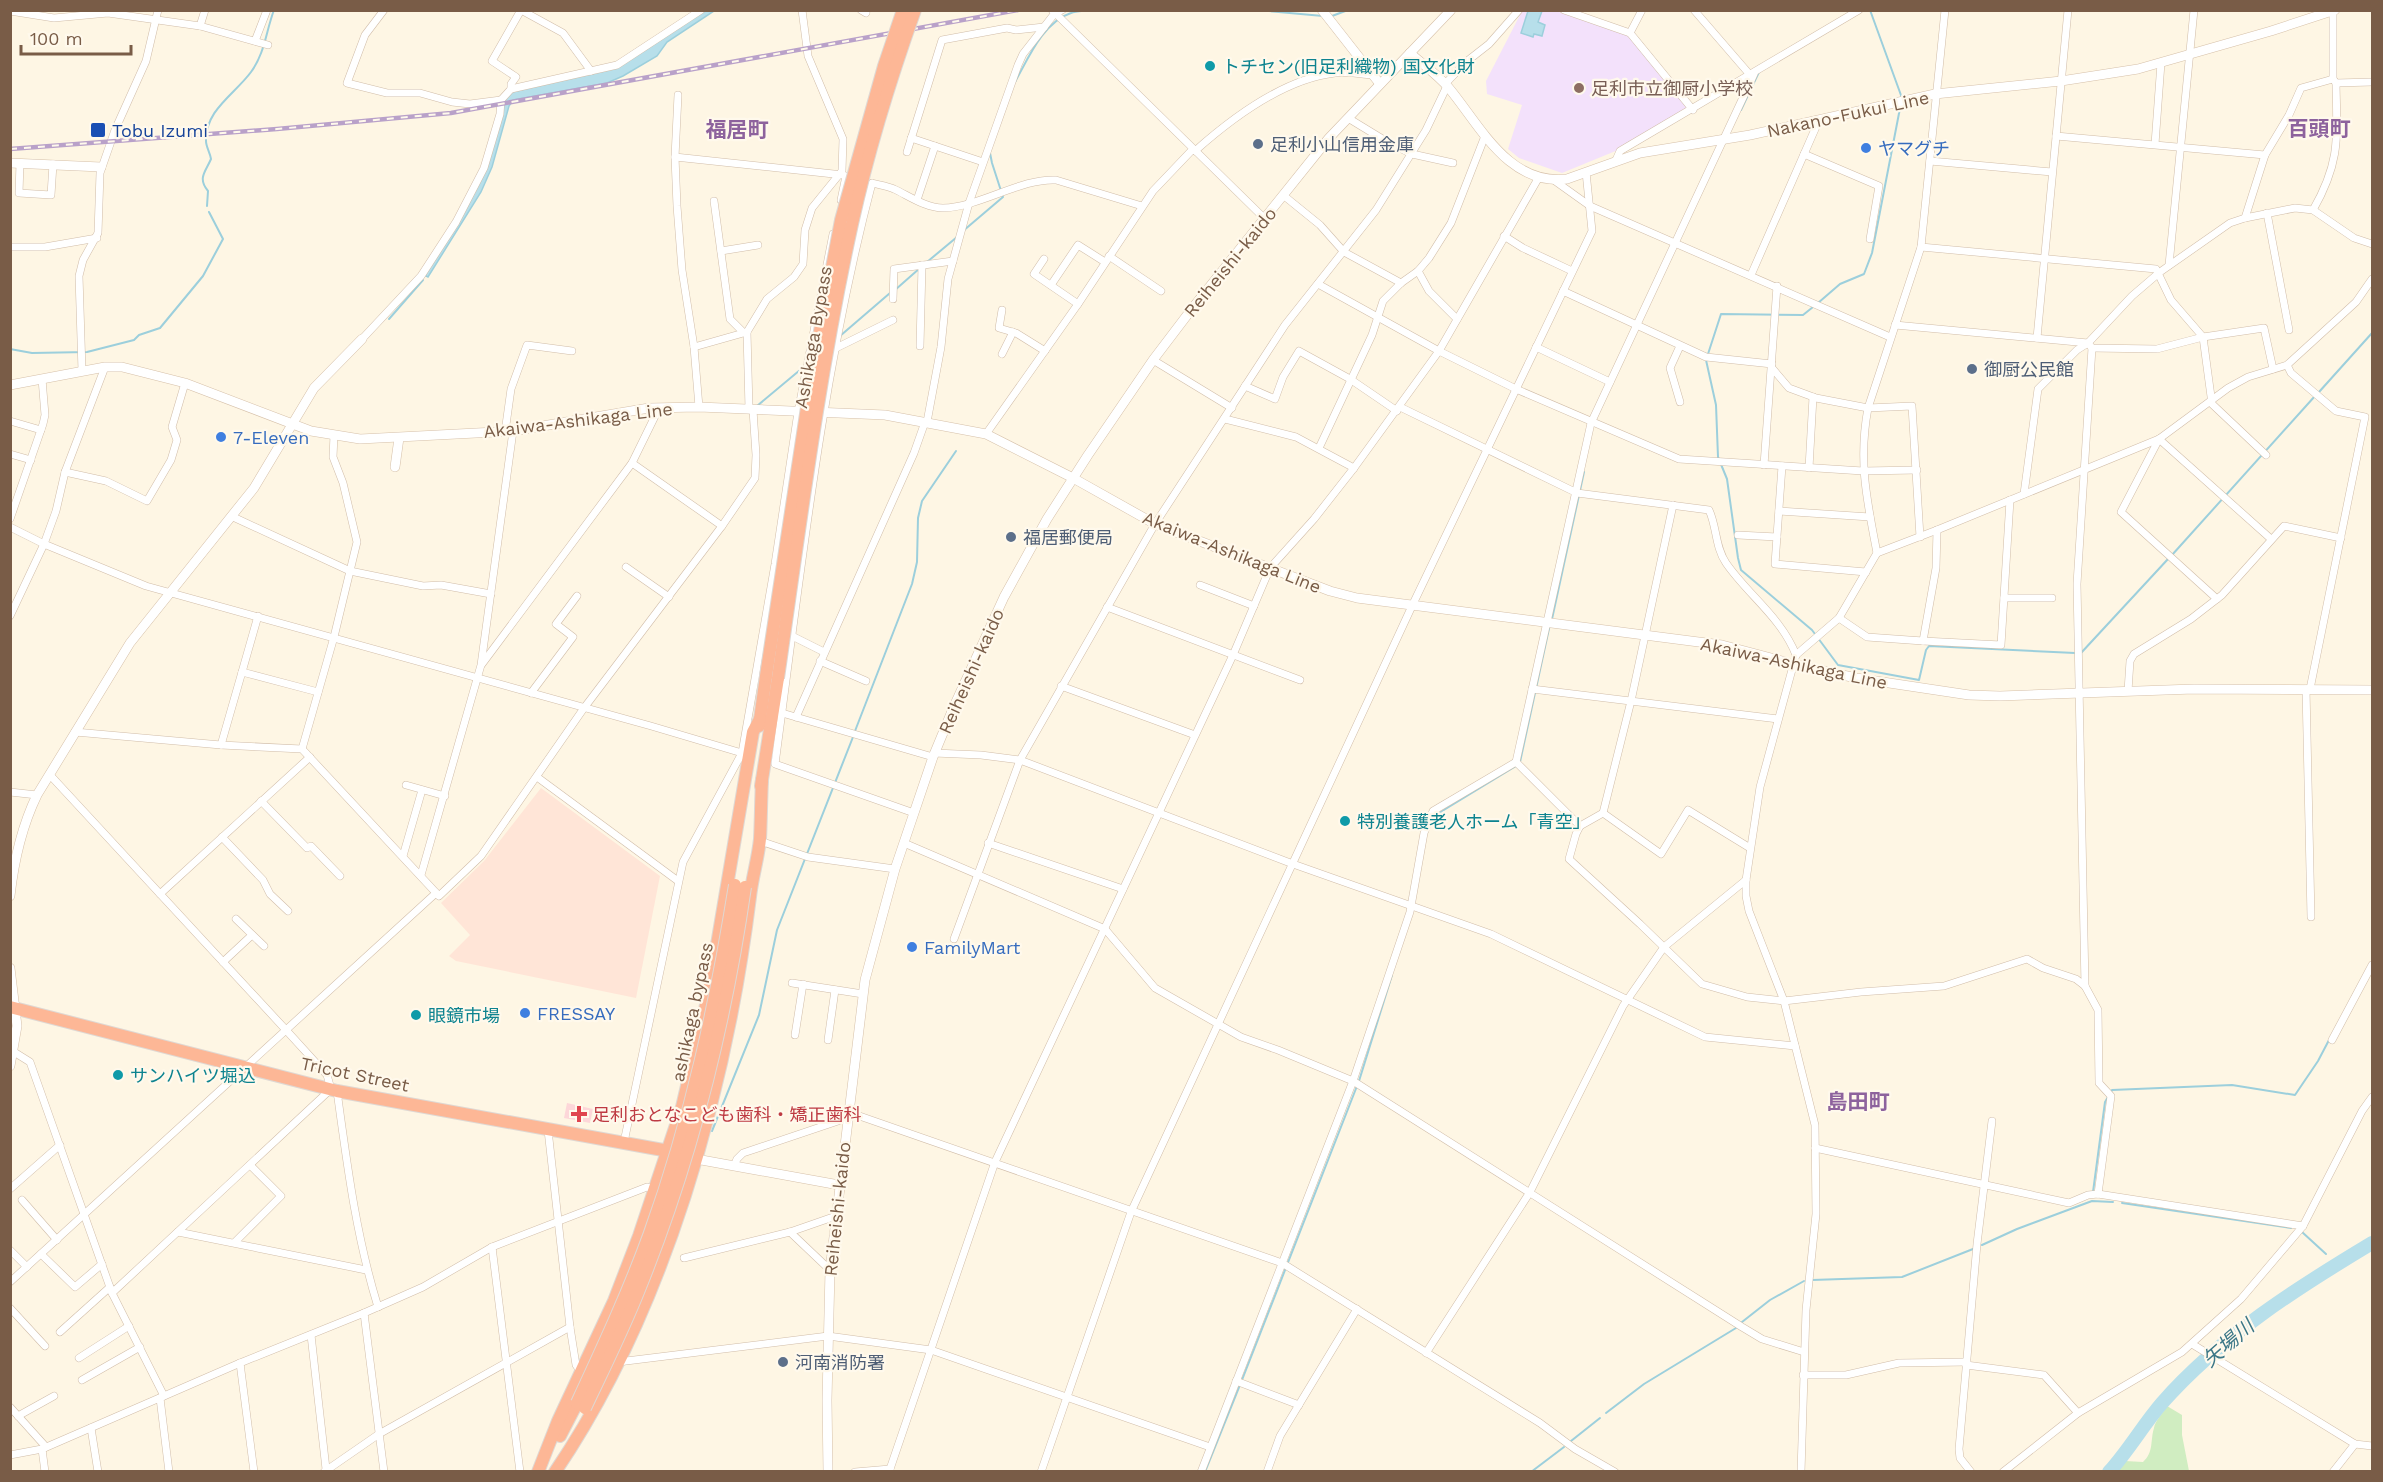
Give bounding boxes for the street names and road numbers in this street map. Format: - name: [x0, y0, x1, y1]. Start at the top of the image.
- street label: Nakano-Fukui Line: [1765, 87, 1931, 141]
- street label: Reiheishi-kaido: [1179, 203, 1281, 321]
- street label: Ashikaga Bypass: [790, 264, 836, 410]
- street label: Akaiwa-Ashikaga Line: [482, 398, 674, 442]
- street label: Akaiwa-Ashikaga Line: [1140, 507, 1324, 597]
- street label: Reiheishi-kaido: [934, 605, 1008, 737]
- street label: Akaiwa-Ashikaga Line: [1699, 633, 1889, 693]
- street label: ashikaga bypass: [667, 940, 717, 1084]
- street label: Tricot Street: [299, 1052, 412, 1096]
- street label: Reiheishi-kaido: [820, 1141, 854, 1277]

